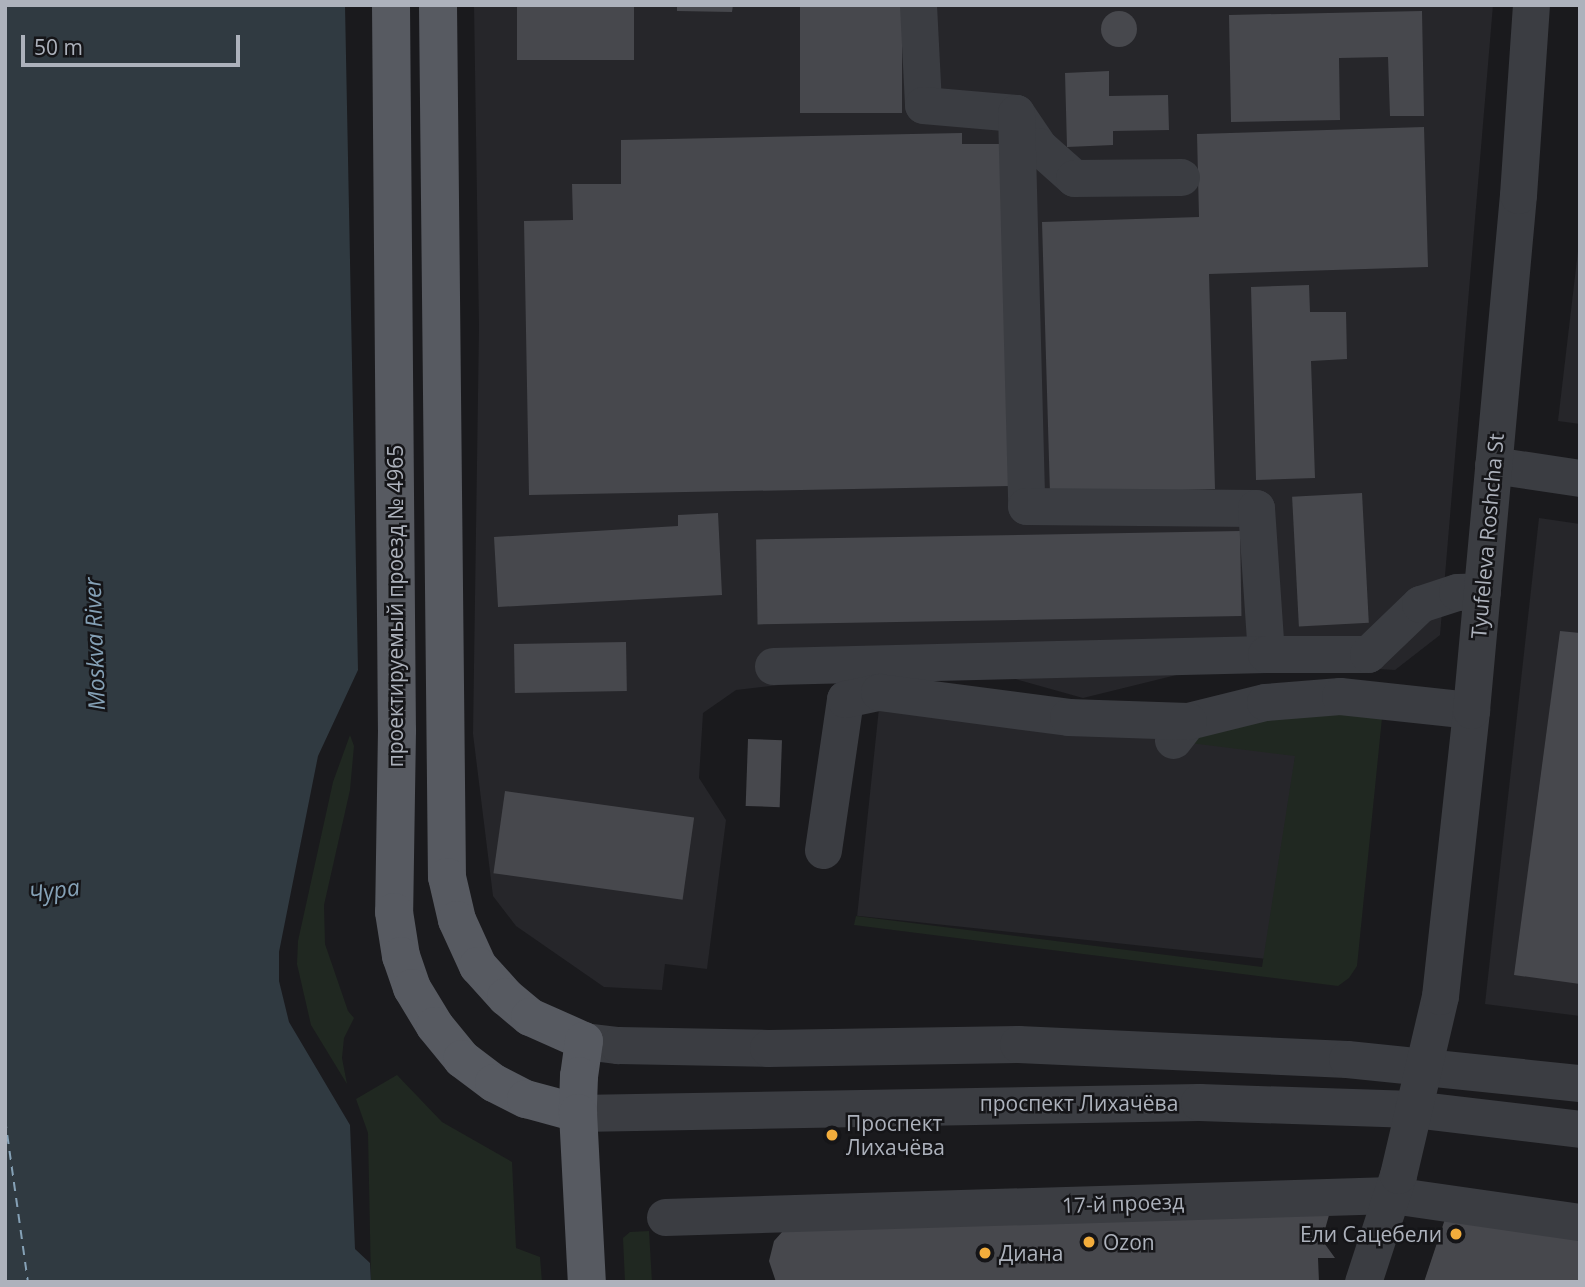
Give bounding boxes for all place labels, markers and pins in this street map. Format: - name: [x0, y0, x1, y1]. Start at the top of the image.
- place label: Проспект Лихачёва: [846, 1110, 945, 1160]
- marker: Проспект Лихачёва: [824, 1127, 840, 1143]
- place label: Ели Сацебели: [1300, 1221, 1442, 1247]
- marker: Ели Сацебели: [1448, 1226, 1464, 1242]
- place label: Ozon: [1103, 1229, 1155, 1255]
- marker: Ozon: [1081, 1234, 1097, 1250]
- place label: Диана: [999, 1240, 1063, 1266]
- marker: Диана: [977, 1245, 993, 1261]

